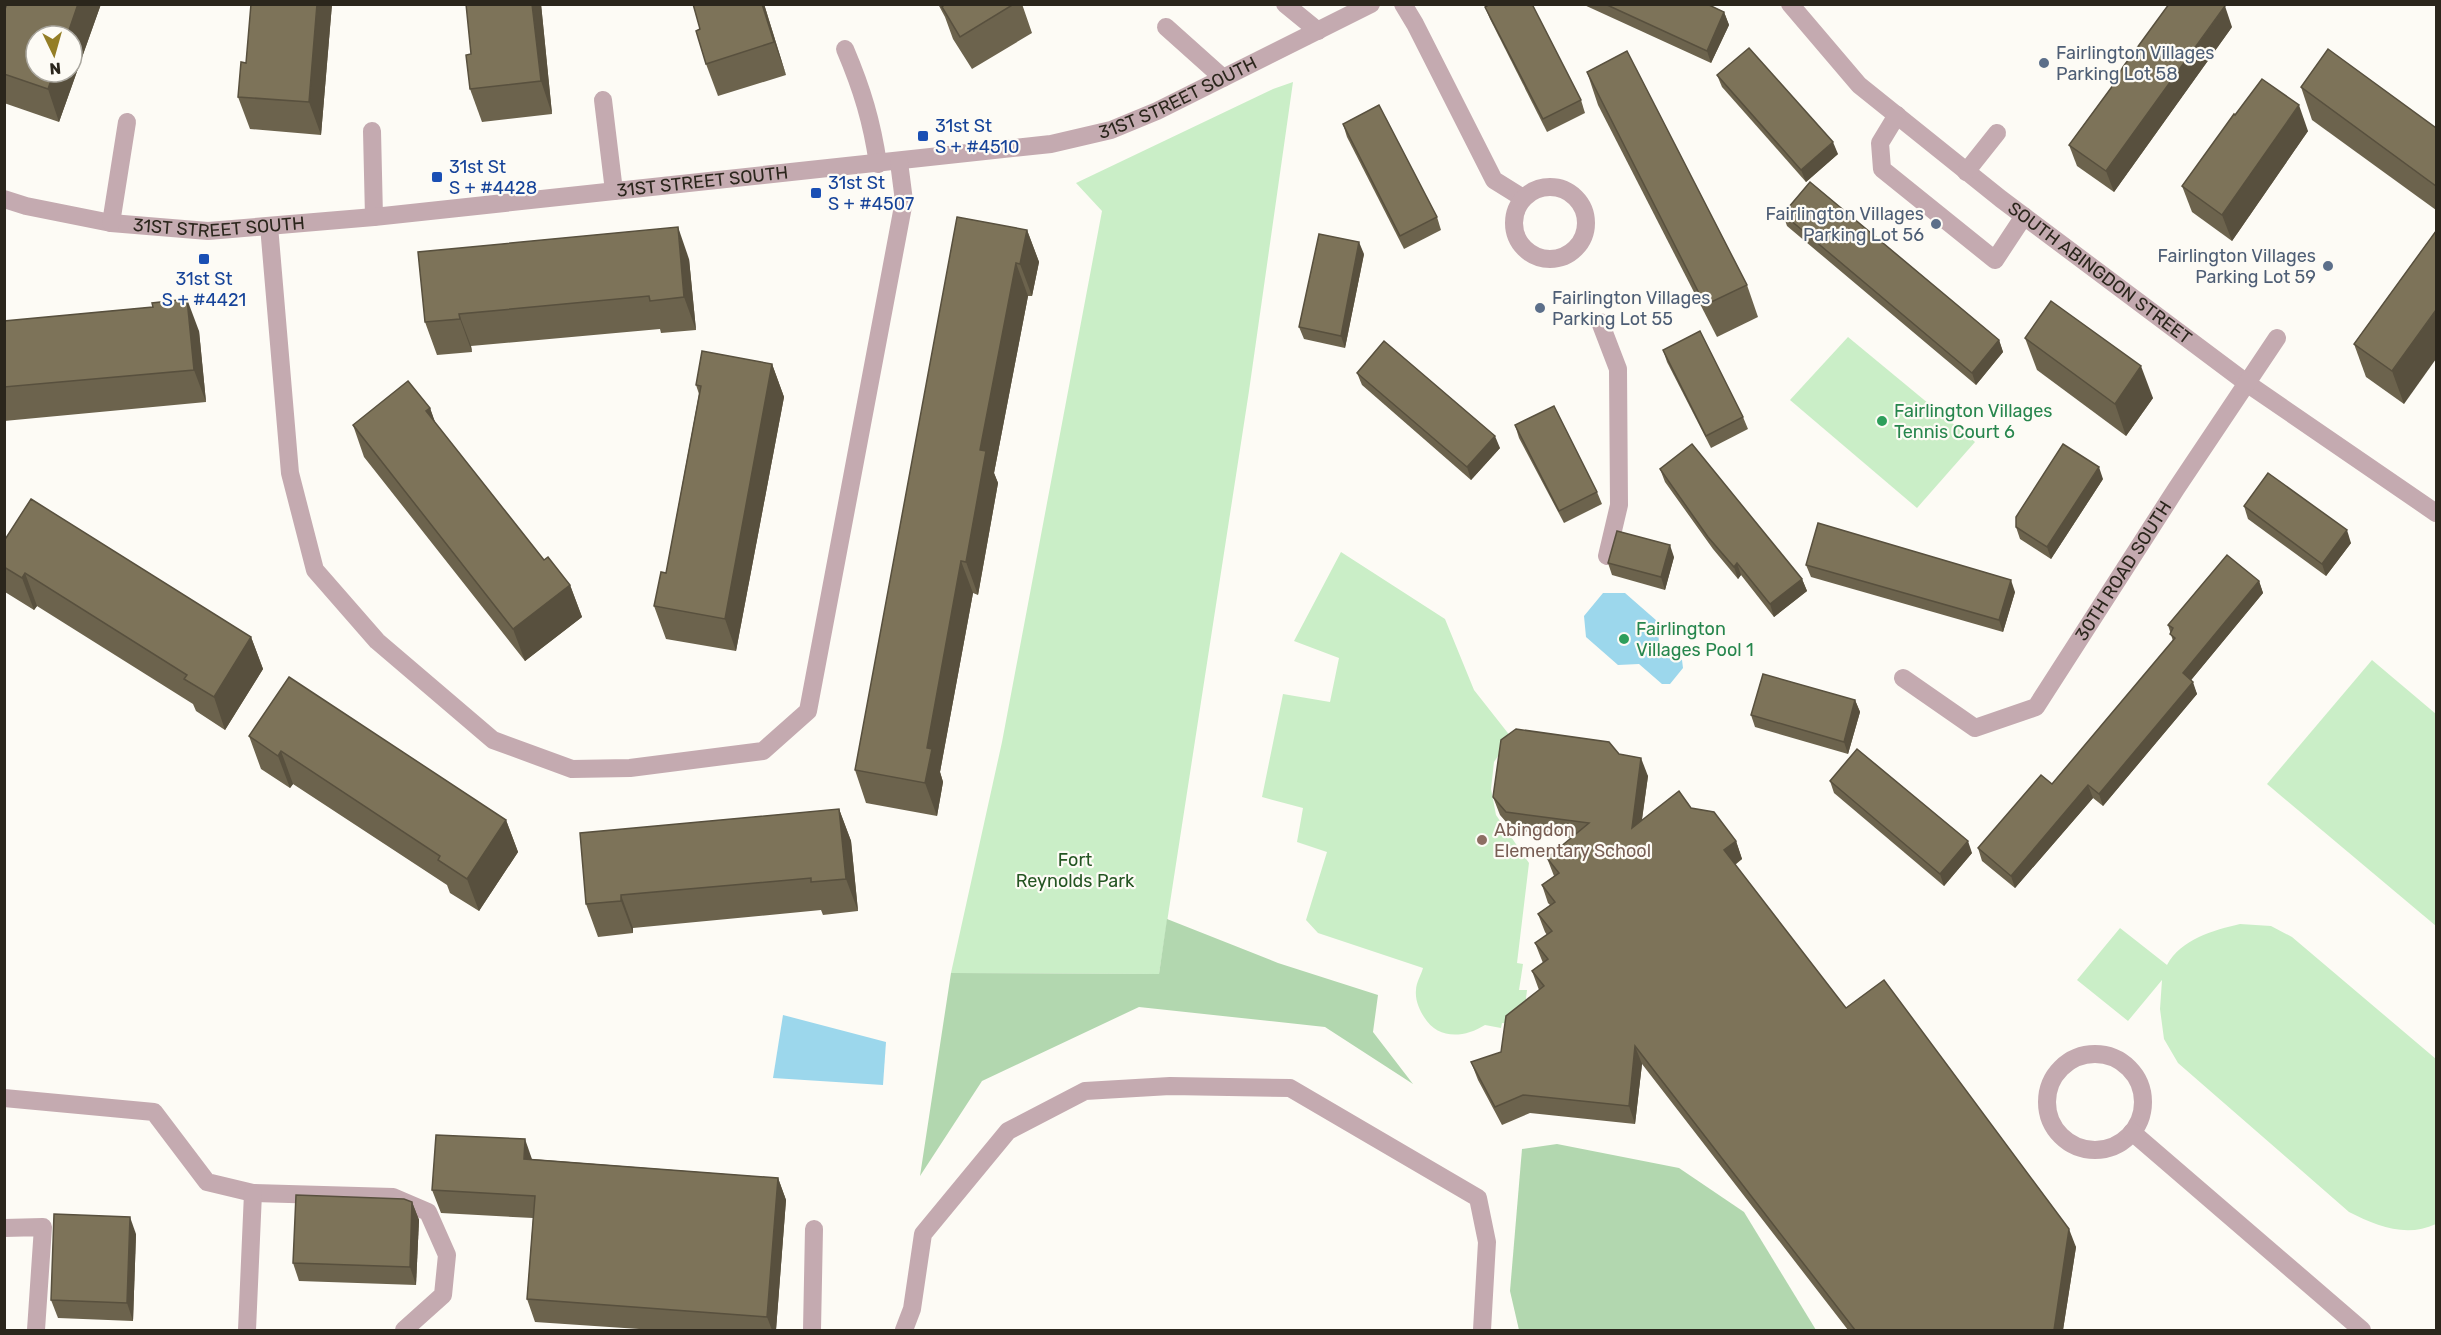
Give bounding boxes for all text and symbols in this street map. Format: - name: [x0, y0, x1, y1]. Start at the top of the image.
- north arrow: [24, 24, 84, 84]
- place label: Fairlington Villages Parking Lot 58: [2056, 42, 2215, 85]
- street label: 31ST STREET SOUTH: [1096, 52, 1261, 144]
- marker: Fairlington Villages Parking Lot 58: [2037, 56, 2051, 70]
- text: N: [49, 58, 62, 78]
- place label: 31st St S + #4510: [935, 115, 1019, 158]
- marker: 31st St S + #4510: [916, 129, 930, 143]
- place label: 31st St S + #4428: [449, 156, 537, 199]
- street label: 31ST STREET SOUTH: [615, 161, 789, 202]
- marker: 31st St S + #4428: [430, 170, 444, 184]
- place label: 31st St S + #4507: [828, 172, 914, 215]
- marker: 31st St S + #4507: [809, 186, 823, 200]
- street label: SOUTH ABINGDON STREET: [2004, 197, 2196, 349]
- place label: Fairlington Villages Parking Lot 56: [1766, 203, 1924, 246]
- street label: 31ST STREET SOUTH: [132, 212, 306, 242]
- marker: Fairlington Villages Parking Lot 56: [1929, 217, 1943, 231]
- place label: Fairlington Villages Parking Lot 59: [2158, 245, 2316, 288]
- marker: 31st St S + #4421: [197, 252, 211, 266]
- marker: Fairlington Villages Parking Lot 59: [2321, 259, 2335, 273]
- place label: 31st St S + #4421: [162, 268, 246, 311]
- place label: Fairlington Villages Parking Lot 55: [1552, 287, 1711, 330]
- marker: Fairlington Villages Parking Lot 55: [1533, 301, 1547, 315]
- place label: Fairlington Villages Tennis Court 6: [1894, 400, 2053, 443]
- marker: Fairlington Villages Tennis Court 6: [1875, 414, 1889, 428]
- street label: 30TH ROAD SOUTH: [2070, 497, 2176, 645]
- place label: Fairlington Villages Pool 1: [1636, 618, 1754, 661]
- marker: Fairlington Villages Pool 1: [1617, 632, 1631, 646]
- place label: Abingdon Elementary School: [1494, 819, 1651, 862]
- marker: Abingdon Elementary School: [1475, 833, 1489, 847]
- park label: Fort Reynolds Park: [1016, 849, 1135, 892]

